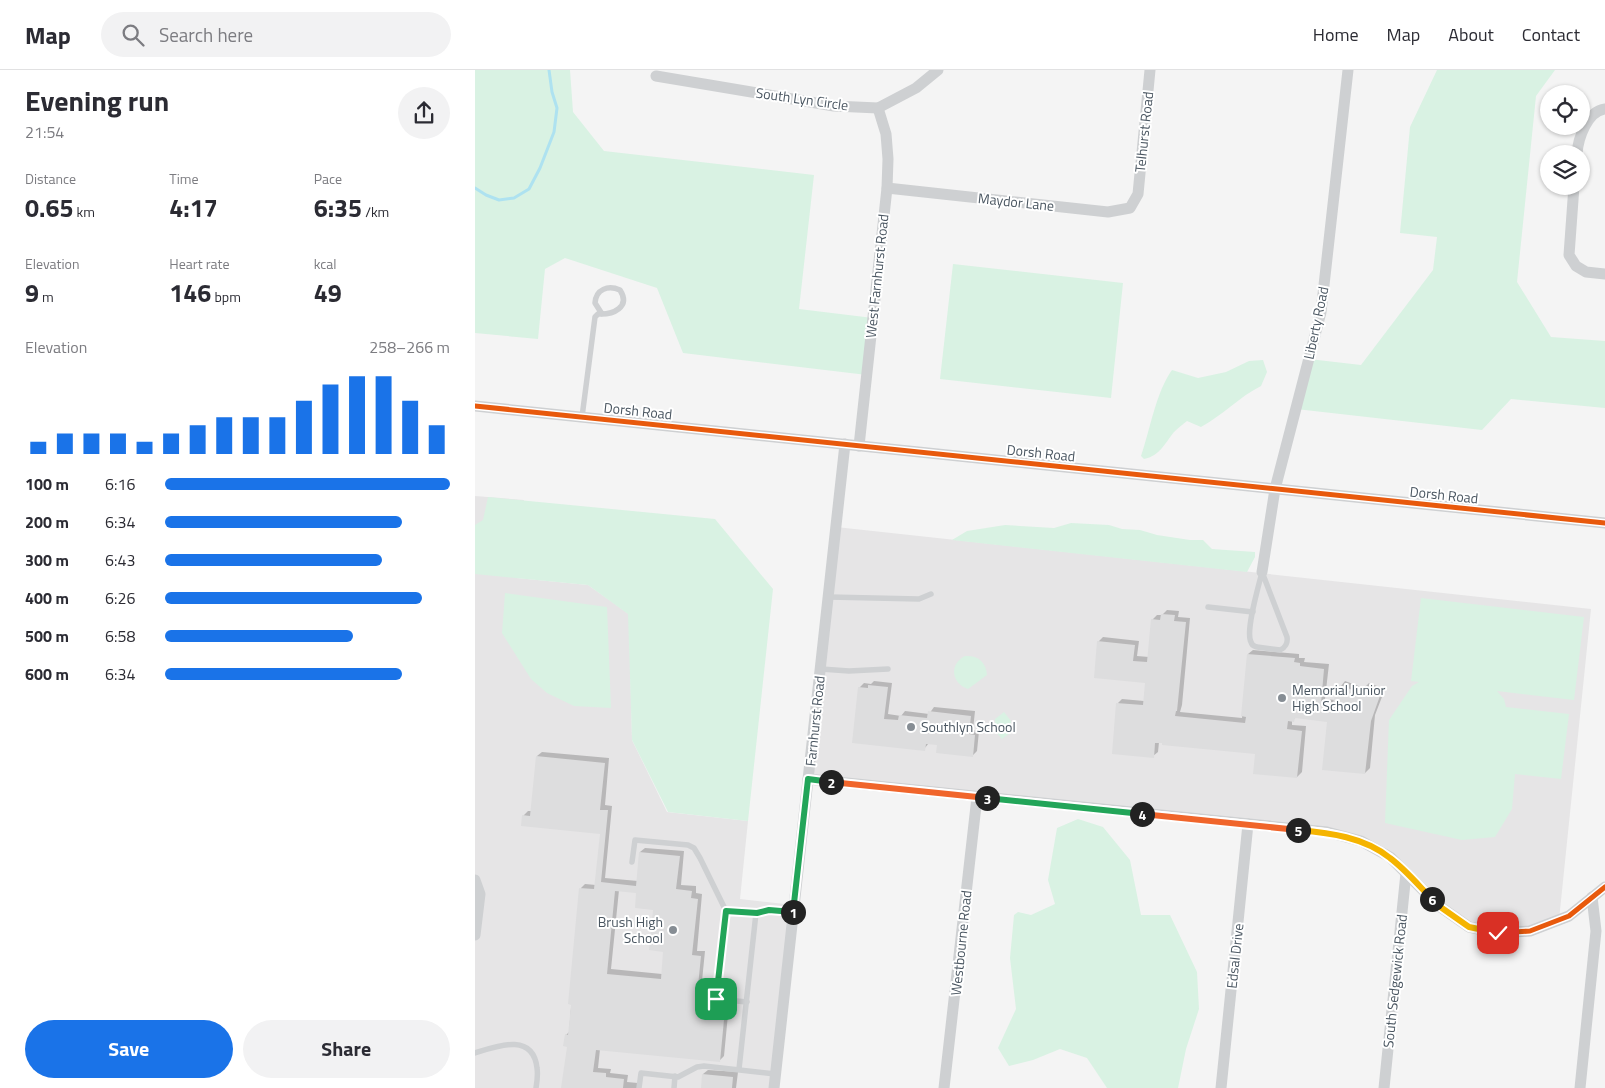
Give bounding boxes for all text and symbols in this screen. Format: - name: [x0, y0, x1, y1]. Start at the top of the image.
- search box: [101, 12, 451, 57]
- text: Map: [25, 17, 71, 53]
- text: Search here: [159, 20, 253, 49]
- icon: search: [119, 21, 147, 49]
- text: Home: [1313, 21, 1359, 48]
- text: Map: [1387, 21, 1420, 48]
- text: About: [1448, 21, 1494, 48]
- text: Contact: [1522, 21, 1580, 48]
- text: Evening run: [25, 79, 169, 122]
- street label: South Lyn Circle: [754, 82, 850, 115]
- map controls: [1540, 85, 1590, 195]
- button: locate: [1540, 85, 1590, 135]
- button: share: [398, 87, 450, 139]
- street label: Telhurst Road: [1129, 91, 1158, 173]
- text: 21:54: [25, 120, 64, 144]
- button: layers: [1540, 145, 1590, 195]
- text: Distance: [25, 168, 76, 189]
- text: Time: [169, 168, 199, 189]
- text: Pace: [314, 168, 342, 189]
- street label: Maydor Lane: [977, 187, 1055, 216]
- text: 0.65: [25, 189, 73, 227]
- text: 4:17: [169, 189, 218, 227]
- text: 6:35: [314, 189, 362, 227]
- text: km: [73, 201, 95, 222]
- text: /km: [362, 201, 389, 222]
- street label: West Farnhurst Road: [860, 213, 893, 339]
- text: Elevation: [25, 253, 79, 274]
- text: Heart rate: [169, 253, 229, 274]
- text: kcal: [314, 253, 337, 274]
- text: 9: [25, 274, 39, 312]
- text: 146: [169, 274, 211, 312]
- text: 49: [314, 274, 342, 312]
- street label: Liberty Road: [1298, 284, 1333, 361]
- text: m: [39, 286, 54, 307]
- text: bpm: [211, 286, 241, 307]
- text: Elevation: [25, 335, 87, 359]
- text: 258–266 m: [369, 335, 450, 359]
- street label: Dorsh Road: [603, 396, 673, 425]
- street label: Dorsh Road: [1006, 438, 1076, 467]
- text: 100 m: [25, 472, 69, 496]
- text: 6:16: [105, 472, 135, 496]
- street label: Dorsh Road: [1409, 480, 1479, 509]
- text: 200 m: [25, 510, 69, 534]
- text: 6:34: [105, 510, 135, 534]
- text: 300 m: [25, 548, 69, 572]
- text: 6:43: [105, 548, 135, 572]
- text: 400 m: [25, 586, 69, 610]
- text: 6:26: [105, 586, 135, 610]
- text: 500 m: [25, 624, 69, 648]
- text: 6:58: [105, 624, 135, 648]
- text: 600 m: [25, 662, 69, 686]
- text: 6:34: [105, 662, 135, 686]
- street label: Farnhurst Road: [799, 675, 830, 767]
- place label: Memorial Junior High School: [1292, 679, 1386, 716]
- marker: Memorial Junior High School: [1276, 692, 1288, 704]
- place label: Southlyn School: [921, 716, 1016, 737]
- marker: Southlyn School: [905, 721, 917, 733]
- pin: 2: [819, 770, 843, 794]
- text: 2: [828, 772, 835, 793]
- pin: 3: [975, 786, 999, 810]
- text: 3: [984, 788, 991, 809]
- pin: 4: [1129, 802, 1155, 826]
- text: 4: [1139, 804, 1146, 825]
- pin: 5: [1285, 818, 1311, 842]
- text: 5: [1295, 820, 1302, 841]
- pin: 6: [1419, 886, 1445, 912]
- street label: Westbourne Road: [945, 889, 976, 997]
- text: 6: [1429, 889, 1436, 910]
- pin: 1: [781, 900, 805, 924]
- text: 1: [790, 902, 797, 923]
- place label: Brush High School: [598, 911, 663, 948]
- pin: [1477, 912, 1519, 954]
- street label: South Sedgewick Road: [1377, 913, 1412, 1049]
- icon: check: [1484, 919, 1512, 947]
- street label: Edsal Drive: [1221, 922, 1248, 990]
- marker: Brush High School: [667, 924, 679, 936]
- pin: [695, 978, 737, 1020]
- icon: arrive: [702, 985, 730, 1013]
- button: Save: [25, 1020, 233, 1078]
- button: Share: [243, 1020, 450, 1078]

